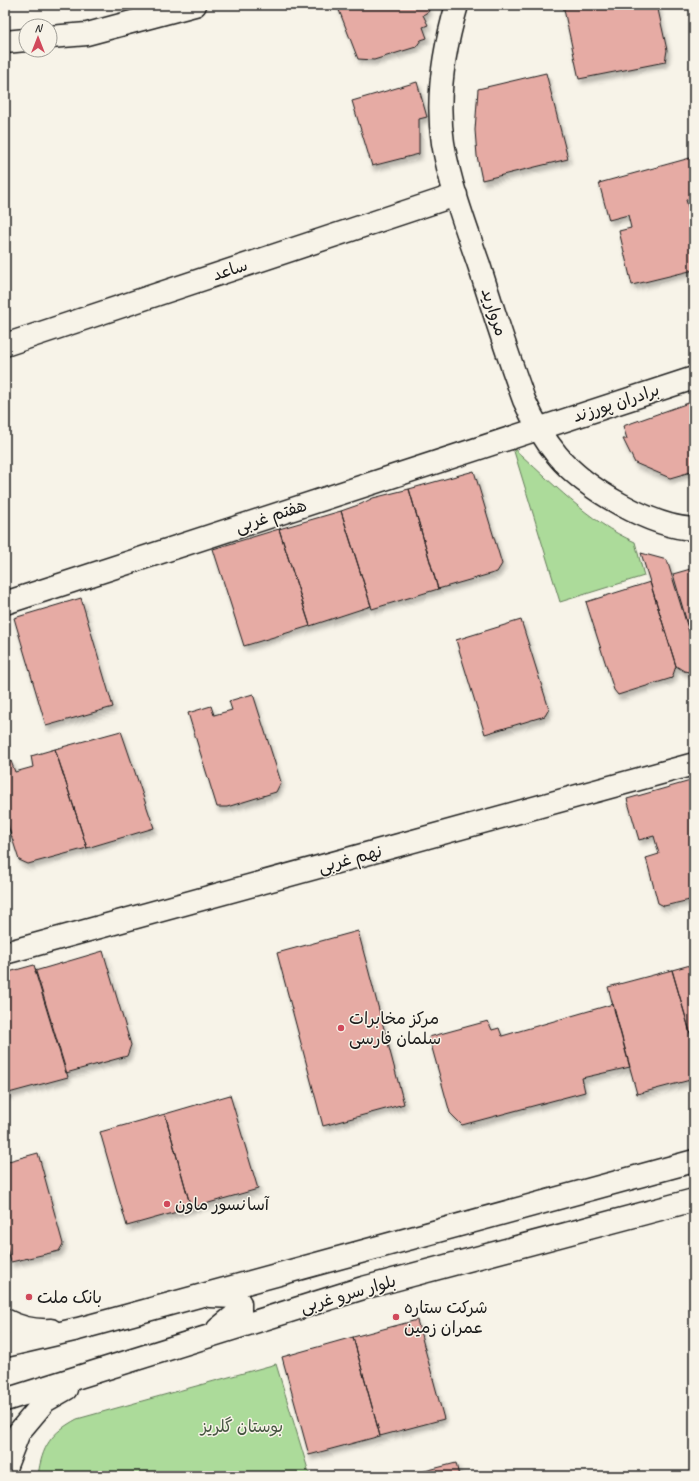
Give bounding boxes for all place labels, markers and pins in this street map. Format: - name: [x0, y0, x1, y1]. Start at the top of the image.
- place label: مرکز مخابرات سلمان فارسی: [349, 1008, 441, 1049]
- marker: مرکز مخابرات سلمان فارسی: [336, 1023, 346, 1033]
- place label: آسانسور ماون: [175, 1194, 270, 1215]
- marker: آسانسور ماون: [162, 1199, 172, 1209]
- place label: بانک ملت: [37, 1287, 102, 1308]
- marker: بانک ملت: [24, 1292, 34, 1302]
- place label: شرکت ستاره عمران زمین: [404, 1297, 488, 1338]
- marker: شرکت ستاره عمران زمین: [391, 1312, 401, 1322]

